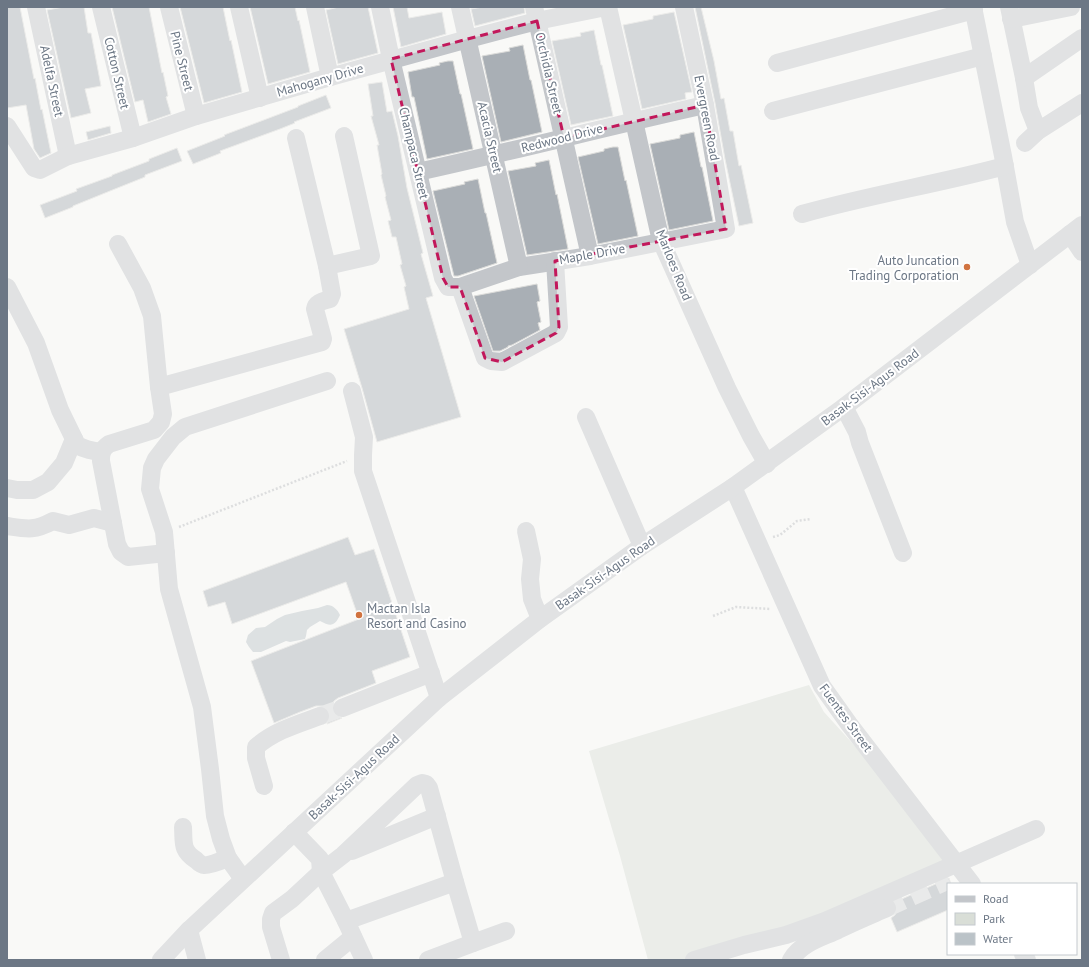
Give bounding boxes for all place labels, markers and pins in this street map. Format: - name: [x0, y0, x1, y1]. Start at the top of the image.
- place label: Auto Juncation Trading Corporation: [849, 252, 959, 284]
- marker: Auto Juncation Trading Corporation: [962, 262, 972, 272]
- place label: Mactan Isla Resort and Casino: [367, 600, 467, 632]
- marker: Mactan Isla Resort and Casino: [354, 610, 364, 620]

